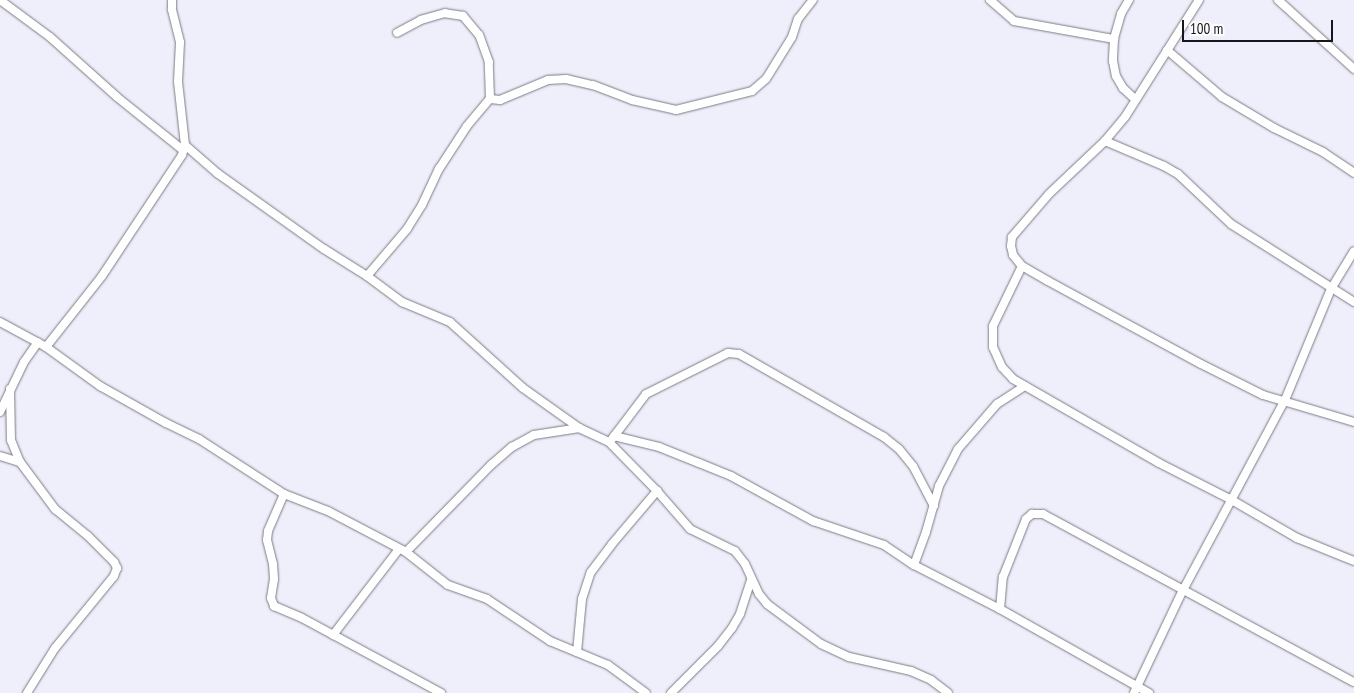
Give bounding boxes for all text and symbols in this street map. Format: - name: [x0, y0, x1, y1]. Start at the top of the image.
- scale bar: [1184, 10, 1335, 42]
- text: 100 m: [1190, 19, 1223, 38]

